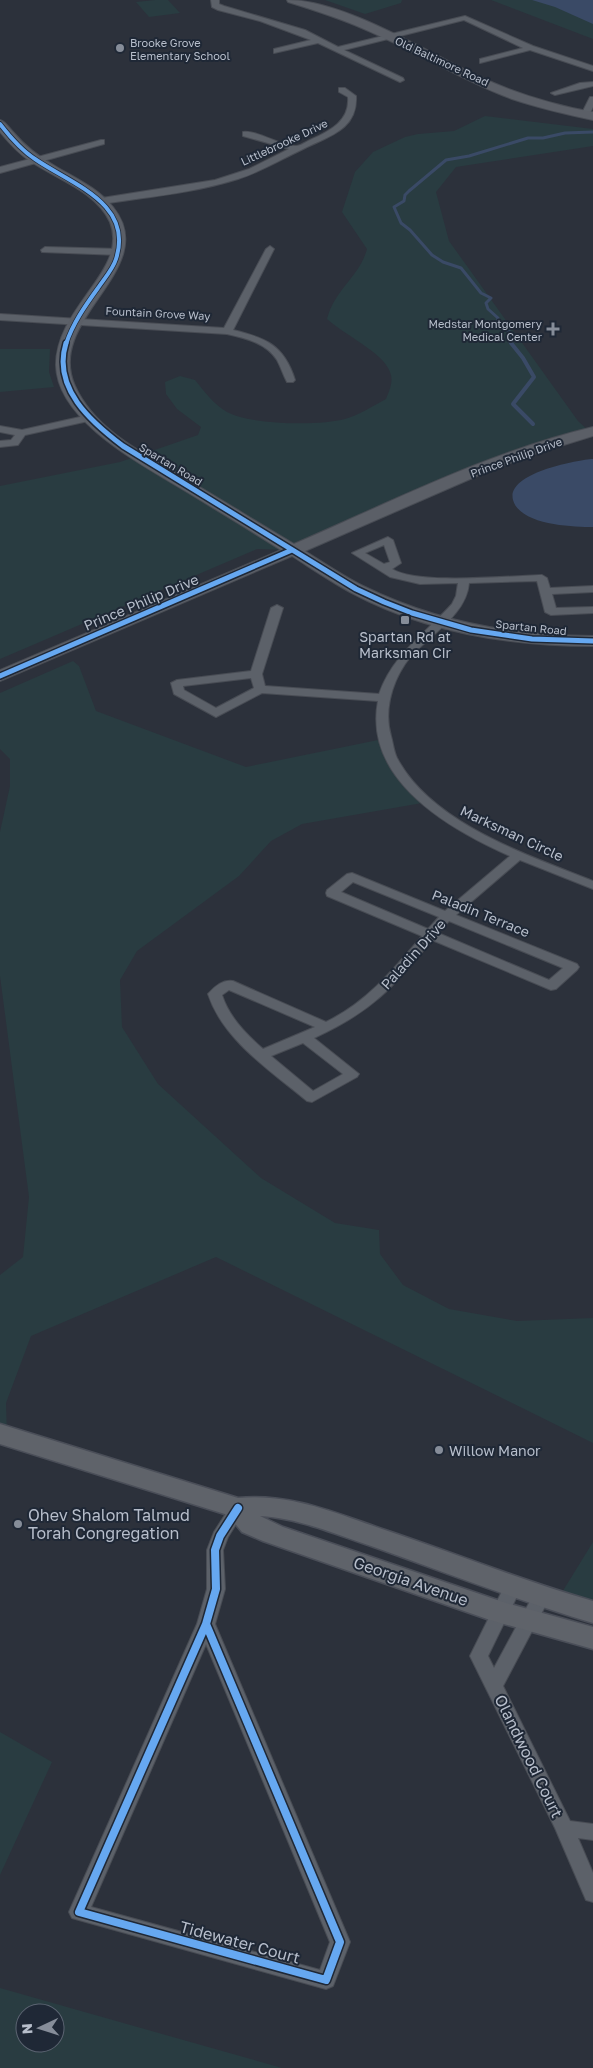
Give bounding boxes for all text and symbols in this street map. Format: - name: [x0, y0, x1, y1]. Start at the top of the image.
- street label: Old Baltimore Road: [393, 34, 491, 88]
- place label: Brooke Grove Elementary School: [130, 36, 230, 62]
- marker: Brooke Grove Elementary School: [114, 42, 126, 54]
- street label: Littlebrooke Drive: [239, 116, 329, 168]
- street label: Fountain Grove Way: [105, 304, 211, 322]
- place label: Medstar Montgomery Medical Center: [429, 317, 543, 343]
- marker: Medstar Montgomery Medical Center: [546, 322, 560, 336]
- street label: Prince Philip Drive: [468, 434, 564, 480]
- street label: Spartan Road: [137, 440, 205, 488]
- street label: Prince Philip Drive: [81, 570, 201, 634]
- marker: Spartan Rd at Marksman Cir: [399, 614, 411, 626]
- street label: Spartan Road: [495, 617, 567, 637]
- place label: Spartan Rd at Marksman Cir: [359, 628, 451, 661]
- street label: Marksman Circle: [458, 802, 566, 864]
- street label: Paladin Terrace: [430, 886, 532, 940]
- street label: Paladin Drive: [377, 915, 449, 993]
- place label: Willow Manor: [449, 1442, 541, 1459]
- marker: Willow Manor: [433, 1444, 445, 1456]
- place label: Ohev Shalom Talmud Torah Congregation: [28, 1505, 190, 1543]
- marker: Ohev Shalom Talmud Torah Congregation: [12, 1518, 24, 1530]
- street label: Georgia Avenue: [351, 1552, 471, 1610]
- street label: Olandwood Court: [491, 1691, 567, 1821]
- street label: Tidewater Court: [178, 1916, 302, 1968]
- north arrow: [15, 2003, 65, 2053]
- text: N: [18, 2023, 35, 2035]

